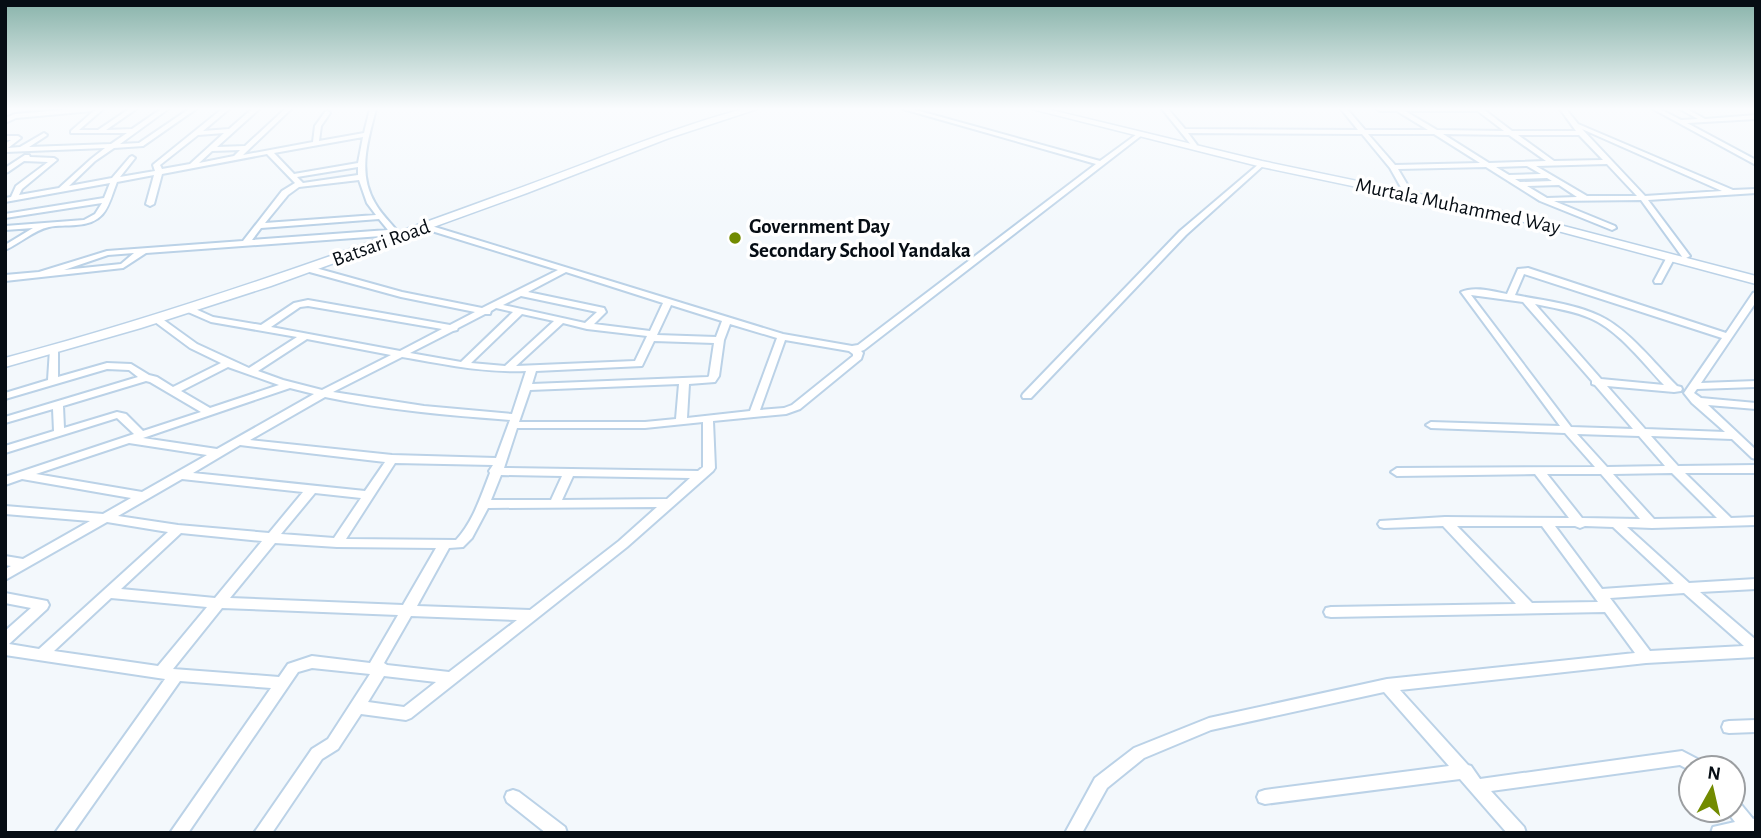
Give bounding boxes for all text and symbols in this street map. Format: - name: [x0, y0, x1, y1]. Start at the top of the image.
- street label: Murtala Muhammed Way: [1354, 174, 1562, 238]
- street label: Batsari Road: [329, 216, 433, 270]
- place label: Government Day Secondary School Yandaka: [749, 216, 971, 261]
- marker: Government Day Secondary School Yandaka: [727, 230, 743, 246]
- north arrow: [1677, 754, 1747, 824]
- text: N: [1706, 763, 1722, 784]

